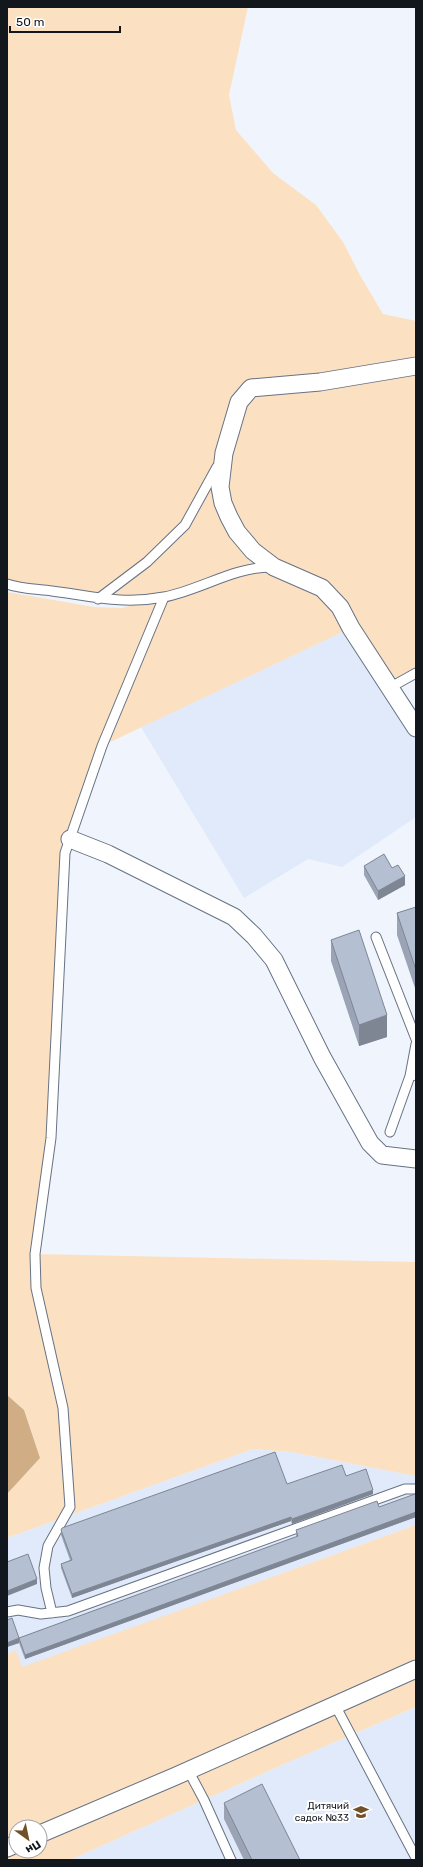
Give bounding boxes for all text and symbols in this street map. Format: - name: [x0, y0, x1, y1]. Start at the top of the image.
- scale bar: [10, 8, 120, 34]
- text: 50 m: [16, 15, 44, 29]
- place label: Дитячий садок №33: [295, 1800, 349, 1824]
- school or university icon: Дитячий садок №33: [352, 1803, 370, 1821]
- north arrow: [8, 1819, 48, 1859]
- text: Пн: [23, 1837, 43, 1857]

